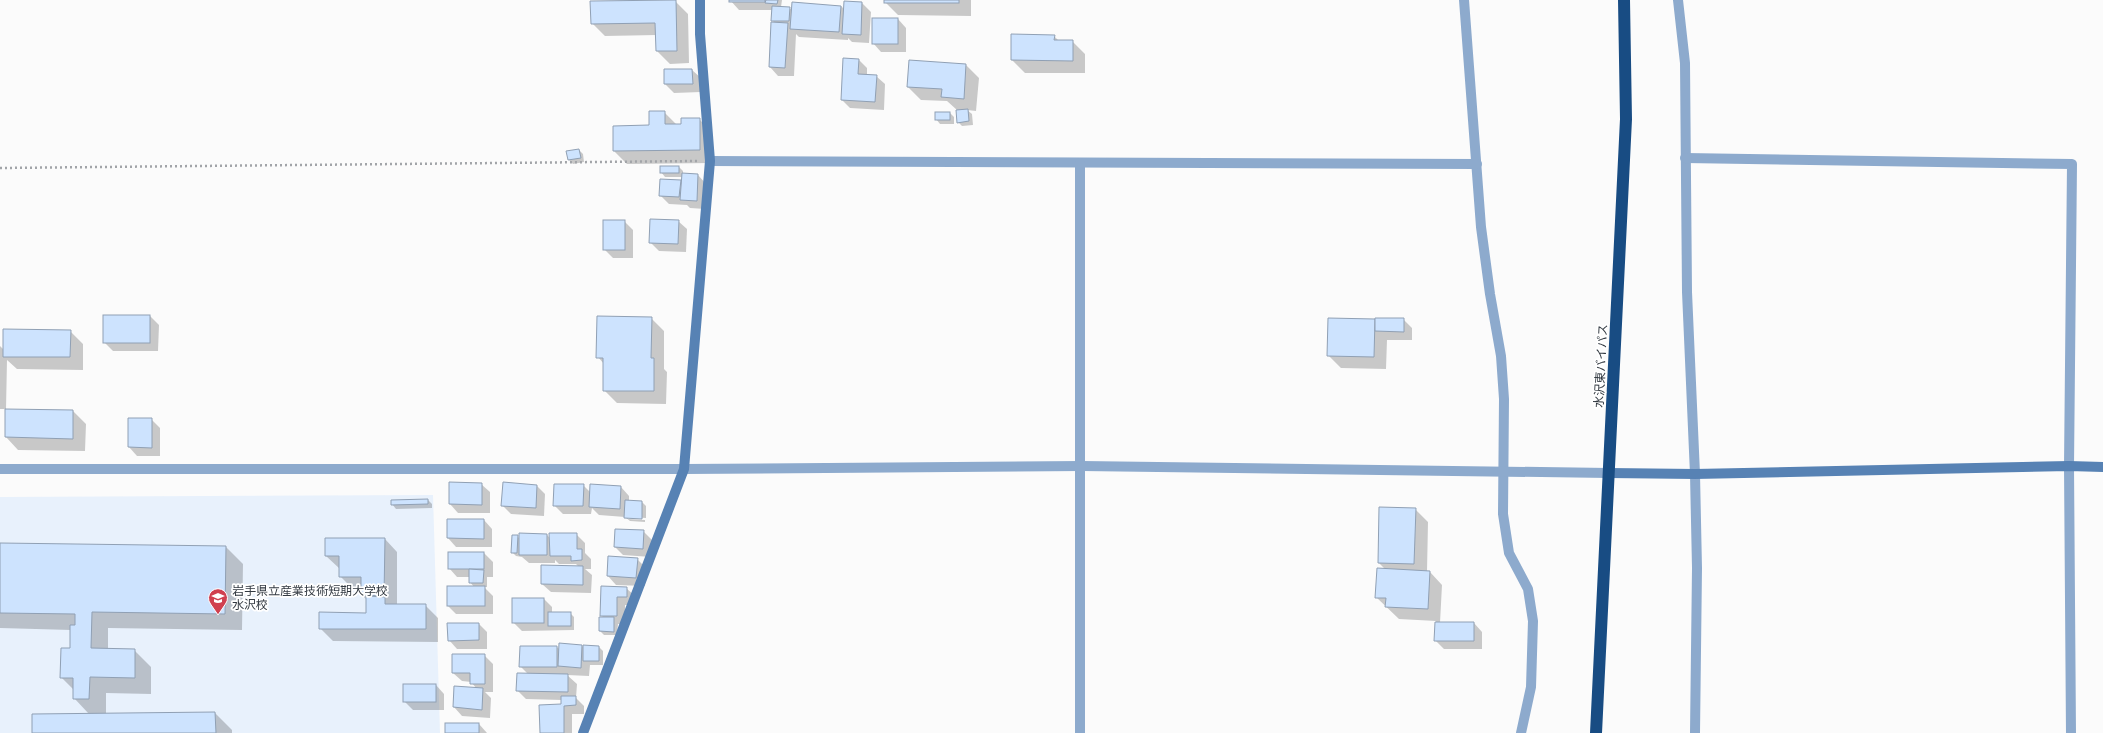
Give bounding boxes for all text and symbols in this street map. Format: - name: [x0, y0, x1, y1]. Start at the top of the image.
- street label: 水沢東バイパス: [1592, 324, 1610, 408]
- place label: 岩手県立産業技術短期大学校 水沢校: [232, 584, 388, 612]
- school or university icon: 岩手県立産業技術短期大学校 水沢校: [207, 587, 229, 615]

